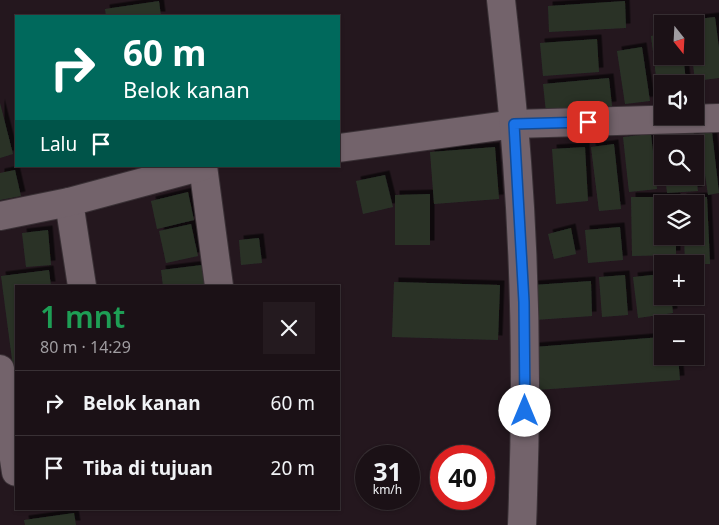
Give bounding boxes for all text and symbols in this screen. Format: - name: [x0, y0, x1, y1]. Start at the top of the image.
- north arrow: [654, 15, 704, 65]
- map controls: [654, 15, 704, 365]
- text: 60 m: [123, 29, 206, 76]
- icon: right: [40, 35, 105, 100]
- text: Belok kanan: [123, 74, 250, 104]
- button: sound: [654, 75, 704, 125]
- pin: [567, 101, 609, 143]
- icon: arrive: [574, 108, 602, 136]
- icon: arrive: [87, 130, 115, 158]
- text: Lalu: [40, 131, 77, 157]
- button: search: [654, 135, 704, 185]
- button: layers: [654, 195, 704, 245]
- button: +: [654, 255, 704, 305]
- text: 1 mnt: [40, 296, 125, 337]
- button: close: [263, 302, 315, 354]
- button: −: [654, 315, 704, 365]
- text: 80 m · 14:29: [40, 336, 131, 358]
- position arrow: [498, 384, 550, 436]
- icon: right: [40, 389, 68, 417]
- text: Belok kanan: [83, 390, 200, 416]
- text: 60 m: [271, 390, 315, 416]
- speed limit sign: 40: [430, 445, 495, 510]
- icon: arrive: [40, 454, 68, 482]
- text: 31: [373, 454, 402, 488]
- text: Tiba di tujuan: [83, 455, 213, 481]
- text: 20 m: [271, 455, 315, 481]
- text: km/h: [373, 481, 402, 498]

